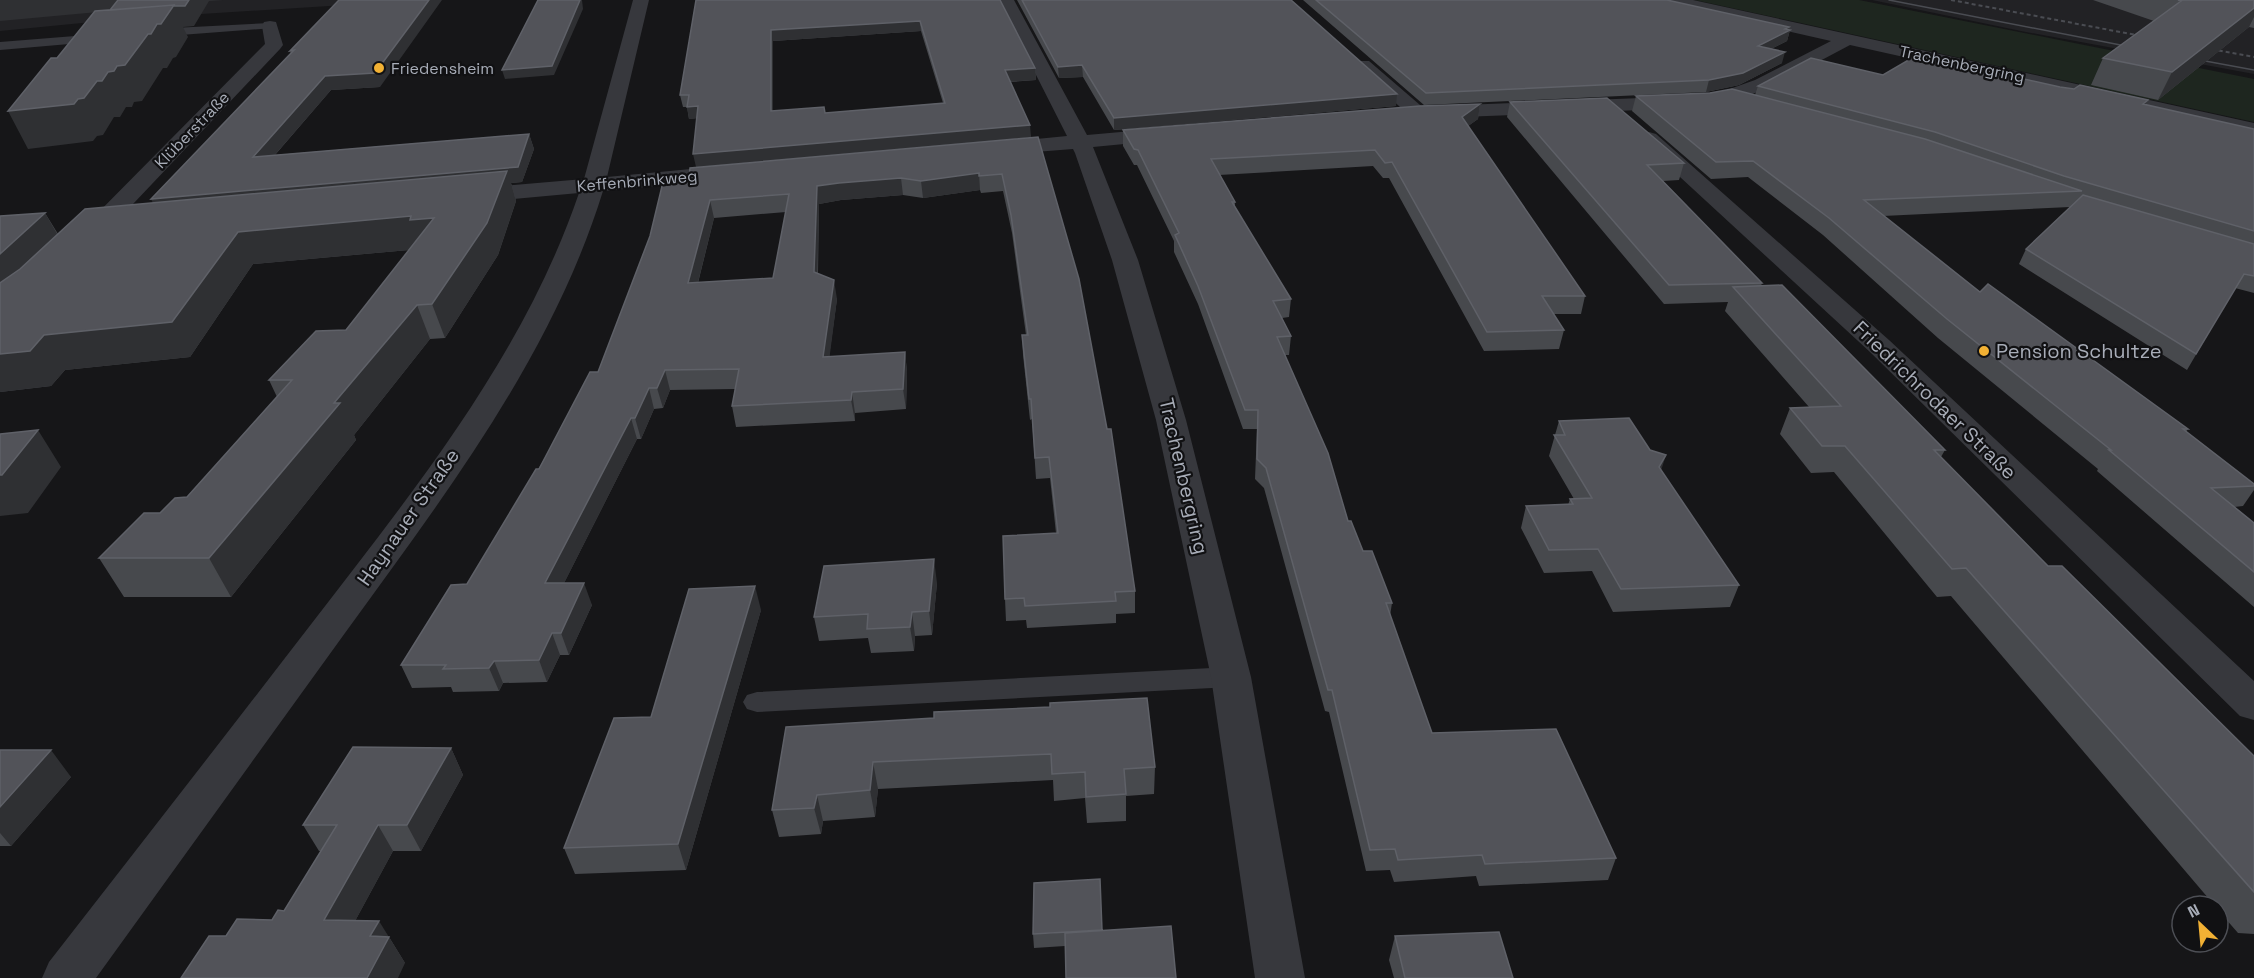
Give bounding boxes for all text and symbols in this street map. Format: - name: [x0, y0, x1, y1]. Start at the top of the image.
- street label: Trachenbergring: [1897, 40, 2027, 88]
- place label: Friedensheim: [391, 58, 494, 79]
- marker: Friedensheim: [372, 61, 386, 75]
- street label: Klüberstraße: [150, 87, 234, 173]
- street label: Keffenbrinkweg: [576, 165, 698, 197]
- street label: Friedrichrodaer Straße: [1848, 315, 2022, 485]
- place label: Pension Schultze: [1996, 338, 2162, 364]
- marker: Pension Schultze: [1977, 344, 1991, 358]
- street label: Trachenbergring: [1153, 395, 1215, 557]
- street label: Haynauer Straße: [351, 443, 465, 591]
- north arrow: [2170, 894, 2230, 954]
- text: N: [2184, 899, 2203, 923]

